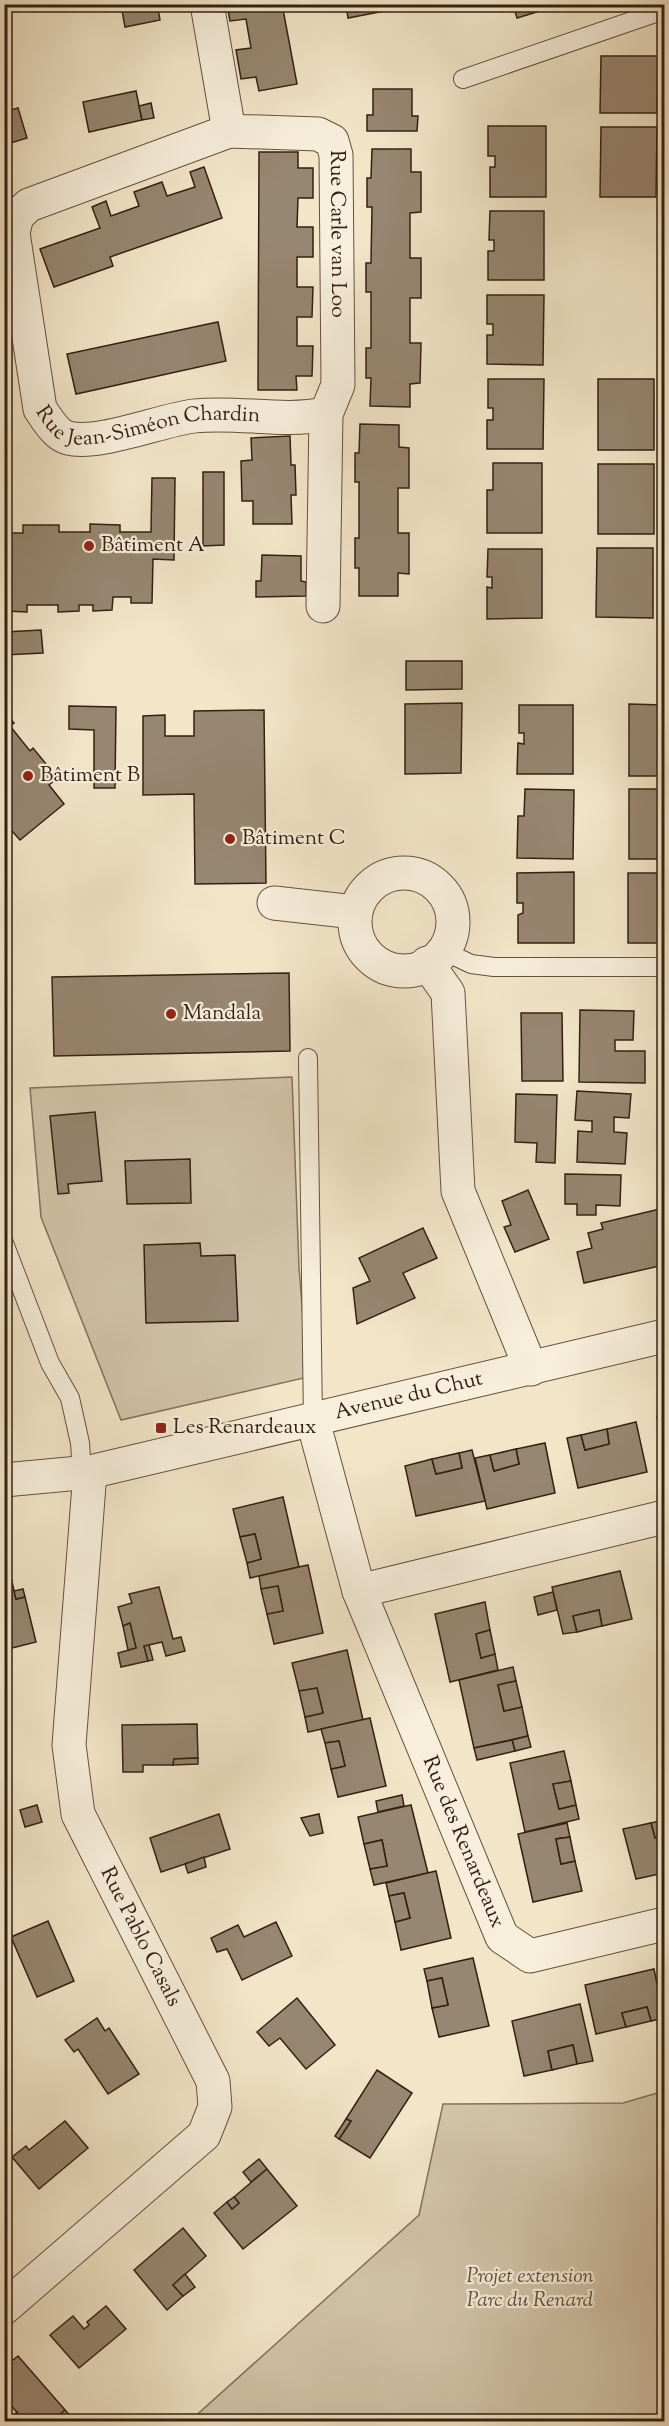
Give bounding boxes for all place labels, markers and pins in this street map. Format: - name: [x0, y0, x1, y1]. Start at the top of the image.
- place label: Bâtiment A: [101, 531, 205, 561]
- marker: Bâtiment A: [82, 539, 96, 553]
- place label: Bâtiment B: [40, 761, 140, 791]
- marker: Bâtiment B: [21, 769, 35, 783]
- place label: Bâtiment C: [242, 824, 346, 854]
- marker: Bâtiment C: [223, 832, 237, 846]
- place label: Mandala: [183, 999, 262, 1029]
- marker: Mandala: [164, 1007, 178, 1021]
- place label: Les Renardeaux: [173, 1413, 317, 1443]
- marker: Les Renardeaux: [154, 1421, 168, 1435]

